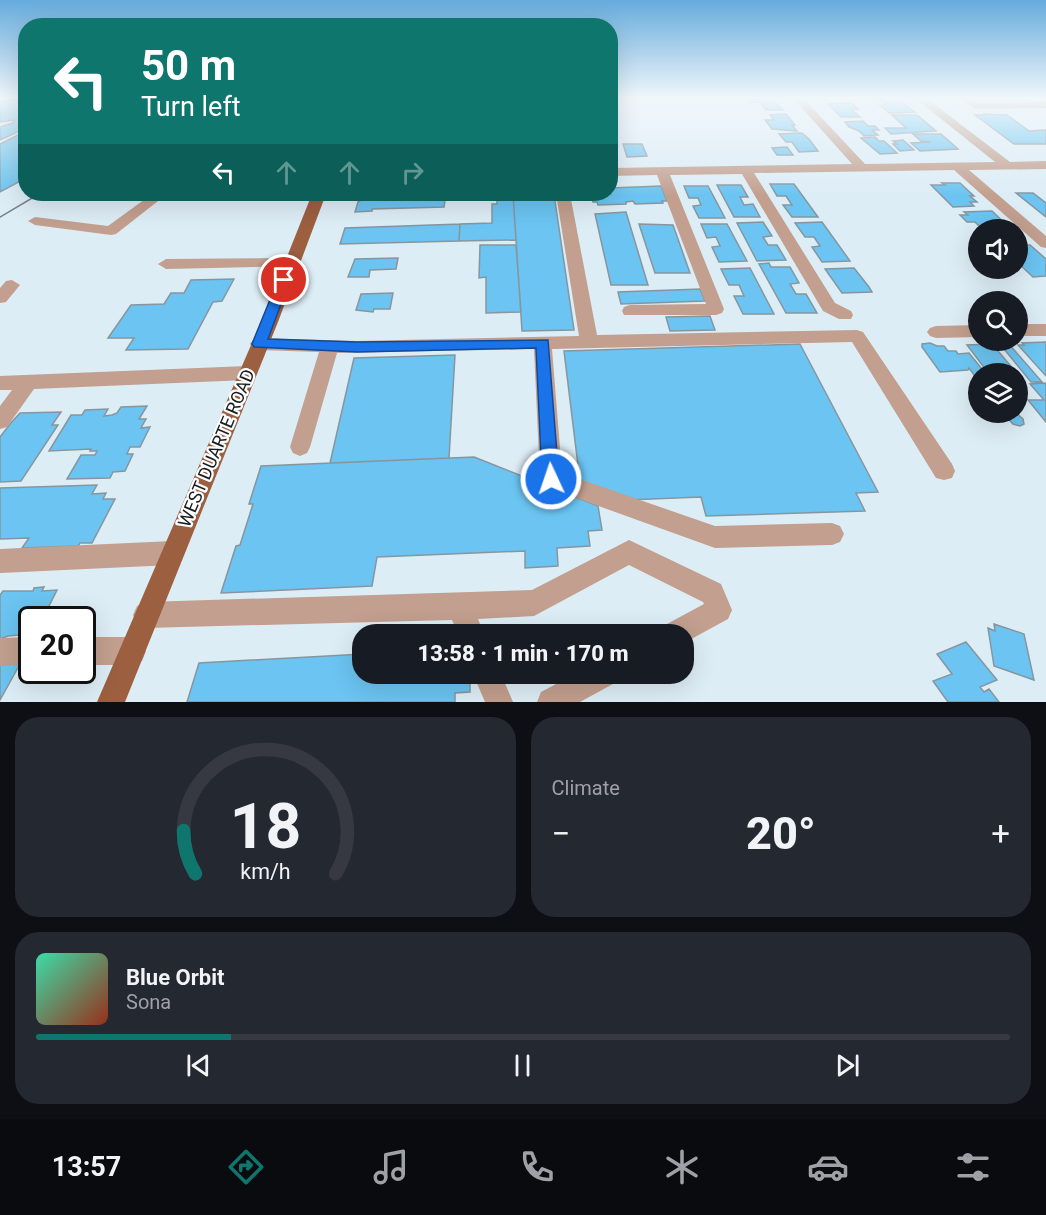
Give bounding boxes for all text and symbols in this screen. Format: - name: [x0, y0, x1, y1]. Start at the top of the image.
- text: 50 m: [141, 41, 236, 90]
- icon: left: [42, 42, 120, 120]
- text: Turn left: [141, 91, 241, 123]
- icon: left: [207, 156, 240, 189]
- icon: ahead: [270, 156, 303, 189]
- icon: ahead: [333, 156, 366, 189]
- icon: right: [396, 156, 429, 189]
- map controls: [968, 219, 1028, 423]
- button: sound: [968, 219, 1028, 279]
- pin: [258, 254, 309, 305]
- icon: arrive: [267, 263, 300, 296]
- button: search: [968, 291, 1028, 351]
- button: layers: [968, 363, 1028, 423]
- street label: WEST DUARTE ROAD: [173, 366, 259, 530]
- position arrow: [519, 447, 583, 511]
- speed limit sign: 20: [18, 606, 96, 684]
- text: 13:58 · 1 min · 170 m: [418, 641, 628, 666]
- text: Climate: [552, 776, 620, 800]
- text: 18: [229, 790, 301, 863]
- text: 20°: [746, 807, 816, 860]
- text: −: [552, 814, 570, 853]
- text: +: [991, 814, 1010, 853]
- text: km/h: [240, 859, 290, 884]
- text: Blue Orbit: [126, 965, 224, 990]
- text: Sona: [126, 990, 171, 1014]
- icon: previous: [182, 1049, 215, 1082]
- icon: pause: [506, 1049, 539, 1082]
- icon: next: [831, 1049, 864, 1082]
- icon: directions: [225, 1146, 267, 1188]
- icon: music: [370, 1146, 412, 1188]
- icon: phone: [516, 1146, 558, 1188]
- icon: climate: [661, 1146, 703, 1188]
- icon: car: [807, 1146, 849, 1188]
- icon: filters: [952, 1146, 994, 1188]
- text: 13:57: [52, 1151, 121, 1183]

